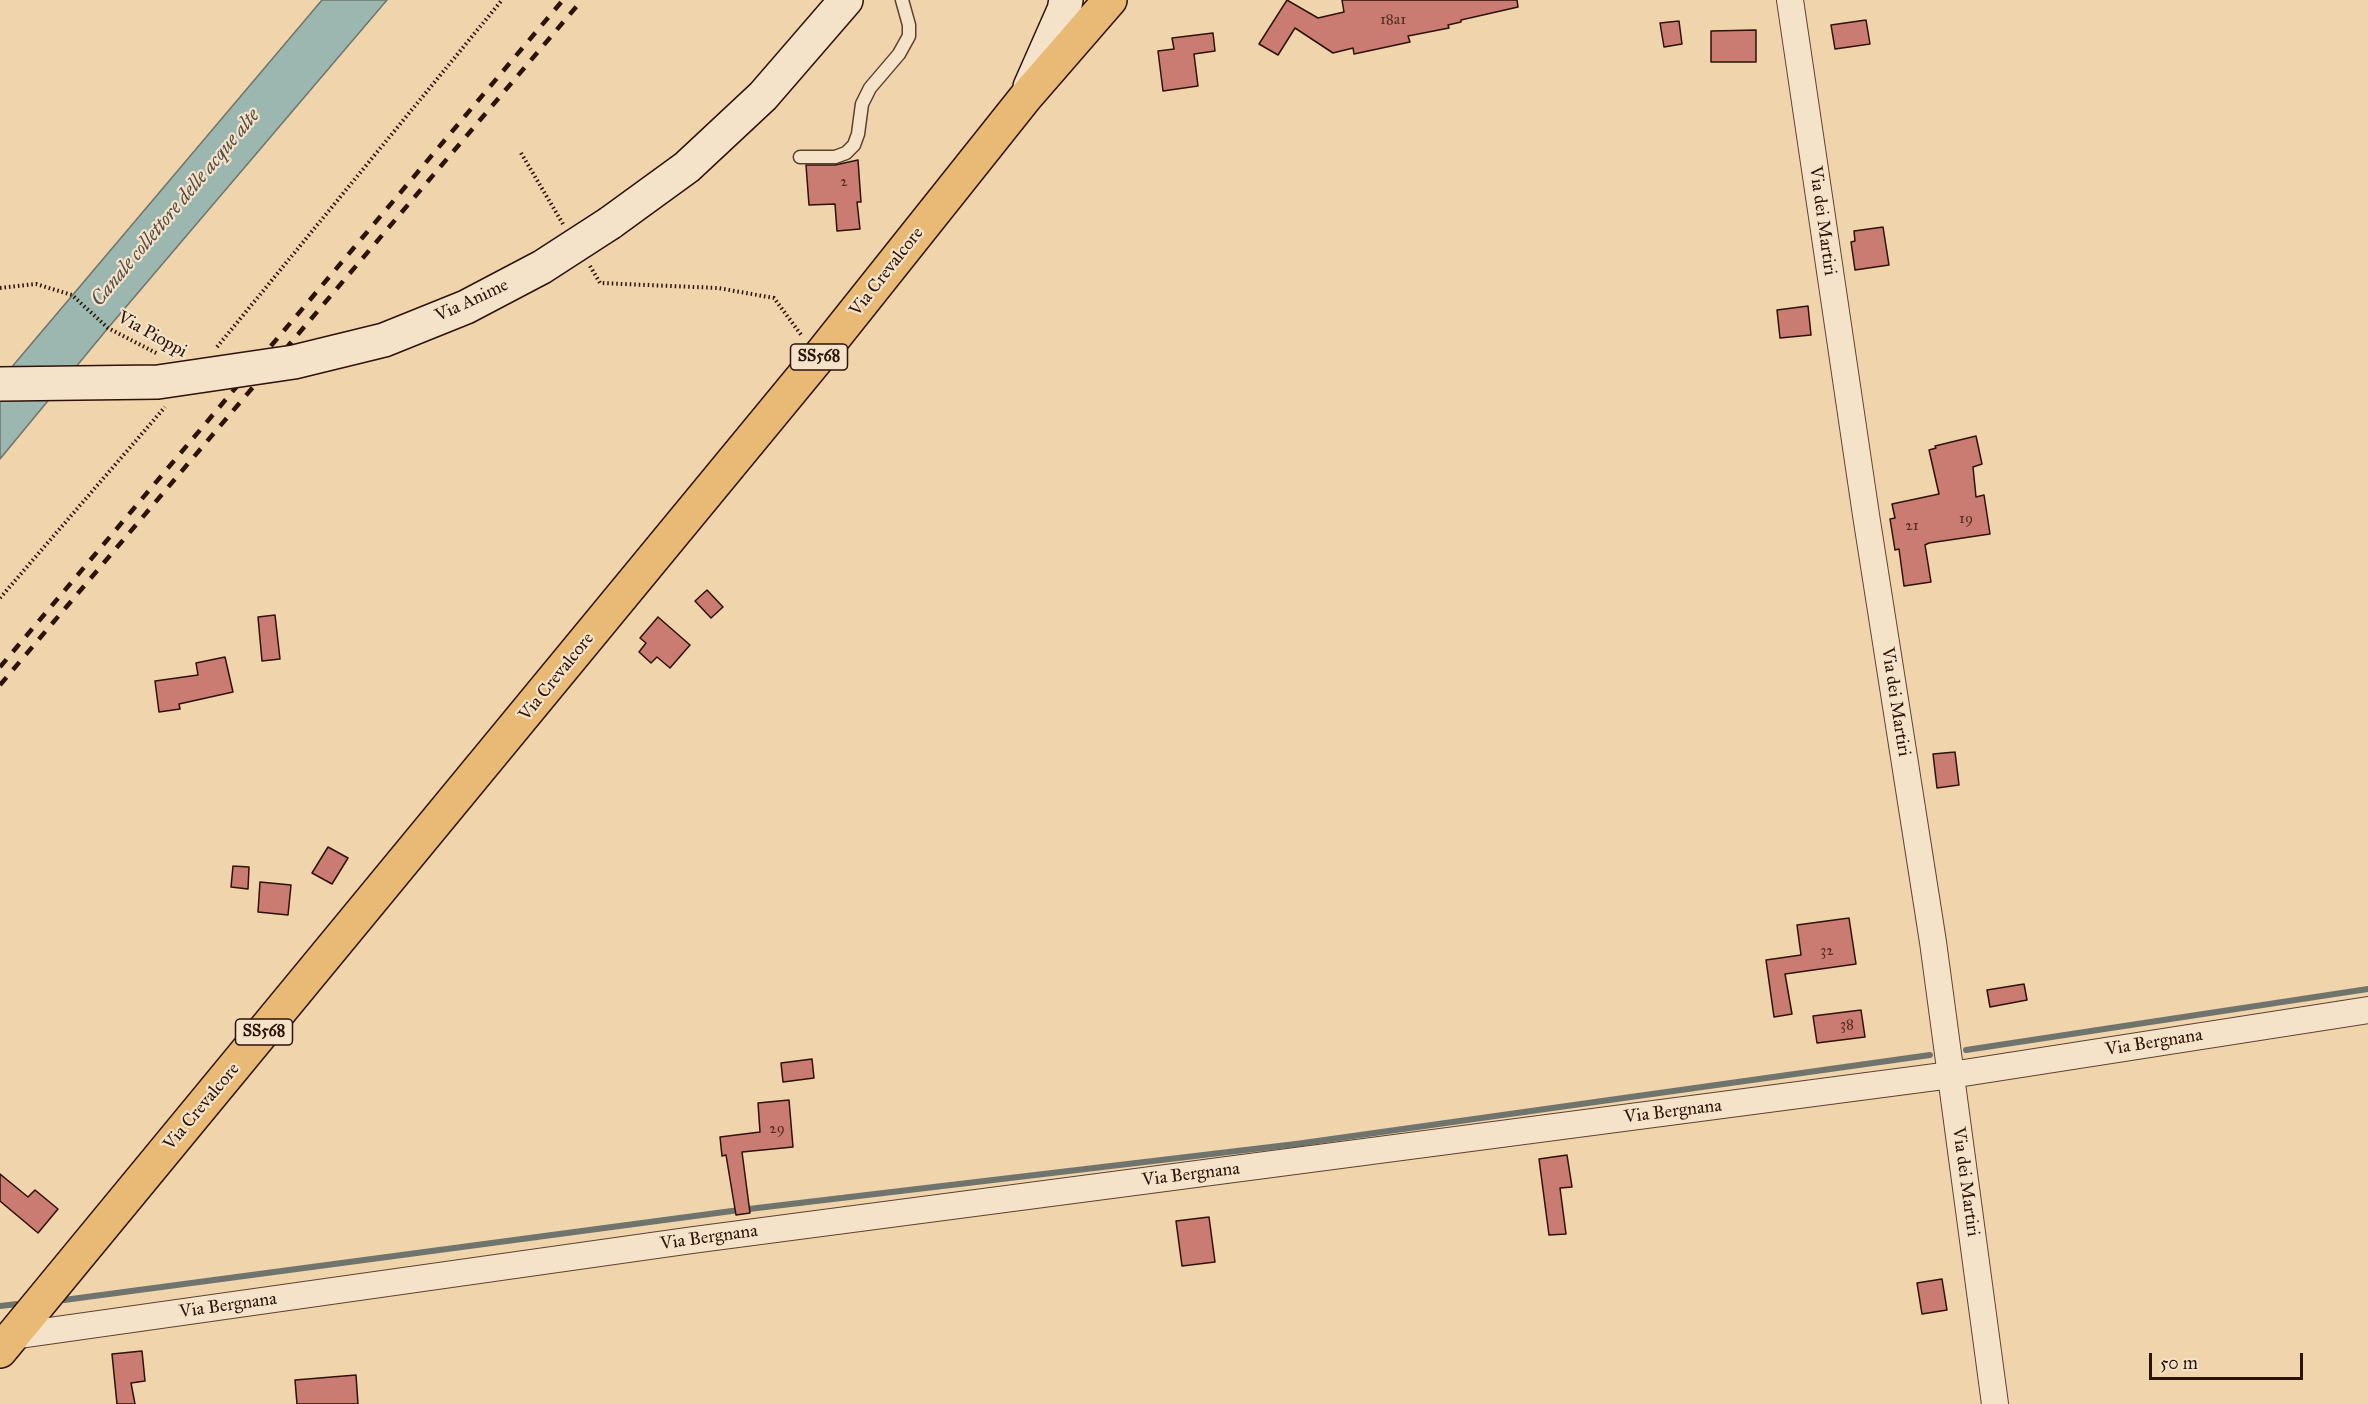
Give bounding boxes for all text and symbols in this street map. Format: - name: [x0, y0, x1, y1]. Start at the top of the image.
- house number: 18a1: [1380, 11, 1406, 29]
- water label: Canale collettore delle acque alte: [87, 105, 265, 311]
- street label: Via dei Martiri: [1804, 165, 1840, 277]
- house number: 2: [840, 173, 848, 191]
- street label: Via Crevalcore: [846, 223, 928, 321]
- street label: Via Anime: [432, 275, 512, 327]
- street label: Via Pioppi: [113, 307, 191, 363]
- road number: SS568: [790, 344, 848, 370]
- house number: 19: [1959, 510, 1973, 528]
- house number: 21: [1905, 517, 1919, 535]
- street label: Via Crevalcore: [515, 629, 599, 725]
- street label: Via dei Martiri: [1876, 646, 1914, 758]
- house number: 32: [1820, 942, 1834, 960]
- house number: 38: [1840, 1016, 1854, 1034]
- road number: SS568: [236, 1019, 292, 1045]
- street label: Via Bergnana: [2104, 1025, 2204, 1061]
- street label: Via Crevalcore: [159, 1059, 245, 1155]
- street label: Via Bergnana: [1623, 1095, 1723, 1129]
- house number: 29: [769, 1120, 785, 1138]
- street label: Via dei Martiri: [1947, 1126, 1983, 1238]
- street label: Via Bergnana: [1141, 1158, 1241, 1192]
- street label: Via Bergnana: [659, 1220, 759, 1256]
- street label: Via Bergnana: [178, 1288, 278, 1324]
- scale bar: [2152, 1341, 2306, 1379]
- text: 50 m: [2160, 1352, 2198, 1374]

